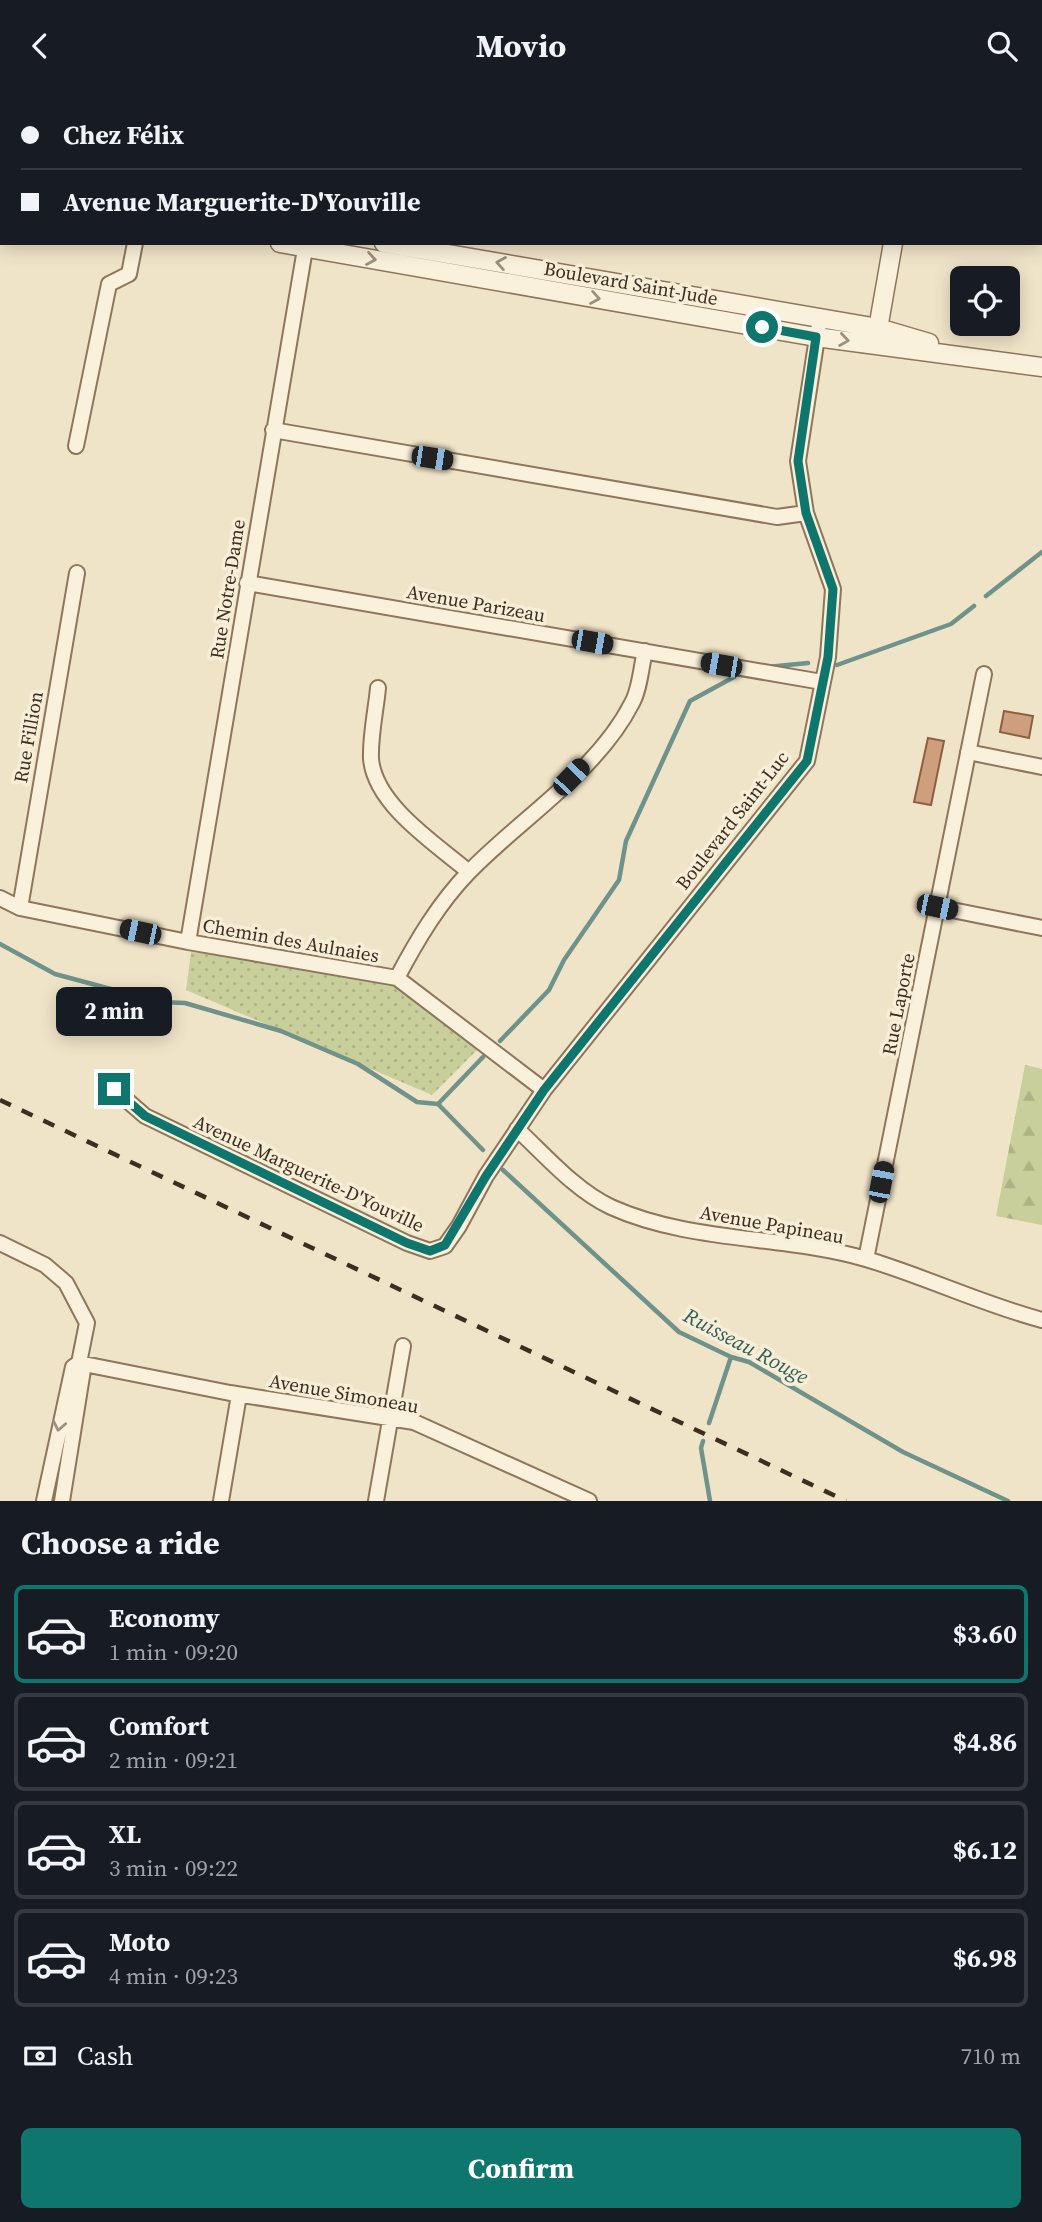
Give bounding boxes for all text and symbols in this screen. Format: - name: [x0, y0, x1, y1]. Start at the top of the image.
- text: Movio: [476, 24, 566, 68]
- icon: back: [21, 27, 59, 65]
- icon: search: [983, 27, 1021, 65]
- text: Chez Félix: [63, 117, 184, 153]
- text: Avenue Marguerite-D'Youville: [63, 184, 420, 220]
- one-way arrow: [365, 251, 377, 266]
- street label: Boulevard Saint-Jude: [542, 255, 720, 311]
- one-way arrow: [495, 256, 507, 271]
- map controls: [950, 266, 1020, 336]
- button: locate: [950, 266, 1020, 336]
- one-way arrow: [589, 290, 601, 305]
- route start: [746, 311, 778, 343]
- one-way arrow: [838, 333, 849, 348]
- car: [410, 444, 455, 472]
- street label: Rue Notre-Dame: [203, 517, 251, 661]
- street label: Avenue Parizeau: [405, 578, 547, 628]
- car: [570, 628, 615, 656]
- car: [699, 651, 744, 679]
- street label: Rue Fillion: [7, 689, 49, 785]
- street label: Boulevard Saint-Luc: [669, 745, 795, 895]
- car: [549, 755, 594, 799]
- car: [915, 892, 960, 922]
- street label: Chemin des Aulnaies: [201, 912, 381, 968]
- car: [118, 917, 163, 947]
- street label: Rue Laporte: [875, 951, 921, 1057]
- callout: 2 min: [56, 988, 172, 1037]
- text: 2 min: [84, 995, 144, 1027]
- route end: [98, 1073, 130, 1105]
- street label: Avenue Marguerite-D'Youville: [189, 1108, 429, 1238]
- car: [867, 1159, 896, 1205]
- street label: Avenue Papineau: [698, 1199, 846, 1249]
- water label: Ruisseau Rouge: [678, 1300, 814, 1391]
- street label: Avenue Simoneau: [267, 1367, 421, 1419]
- one-way arrow: [53, 1420, 68, 1432]
- text: Choose a ride: [21, 1521, 220, 1565]
- text: Economy: [109, 1600, 220, 1636]
- icon: car: [25, 1603, 88, 1666]
- text: $3.60: [953, 1616, 1017, 1652]
- text: 1 min · 09:20: [109, 1636, 238, 1668]
- text: Comfort: [109, 1708, 209, 1744]
- icon: car: [25, 1711, 88, 1774]
- text: $4.86: [953, 1724, 1017, 1760]
- text: 2 min · 09:21: [109, 1744, 238, 1776]
- text: XL: [109, 1816, 141, 1852]
- icon: car: [25, 1819, 88, 1882]
- text: $6.12: [953, 1832, 1017, 1868]
- text: 3 min · 09:22: [109, 1852, 238, 1884]
- text: Moto: [109, 1924, 170, 1960]
- icon: car: [25, 1927, 88, 1990]
- text: $6.98: [953, 1940, 1017, 1976]
- text: 4 min · 09:23: [109, 1960, 238, 1992]
- icon: cash: [21, 2037, 59, 2075]
- text: Cash: [77, 2038, 133, 2074]
- text: 710 m: [960, 2040, 1021, 2072]
- button: Confirm: [21, 2128, 1021, 2208]

